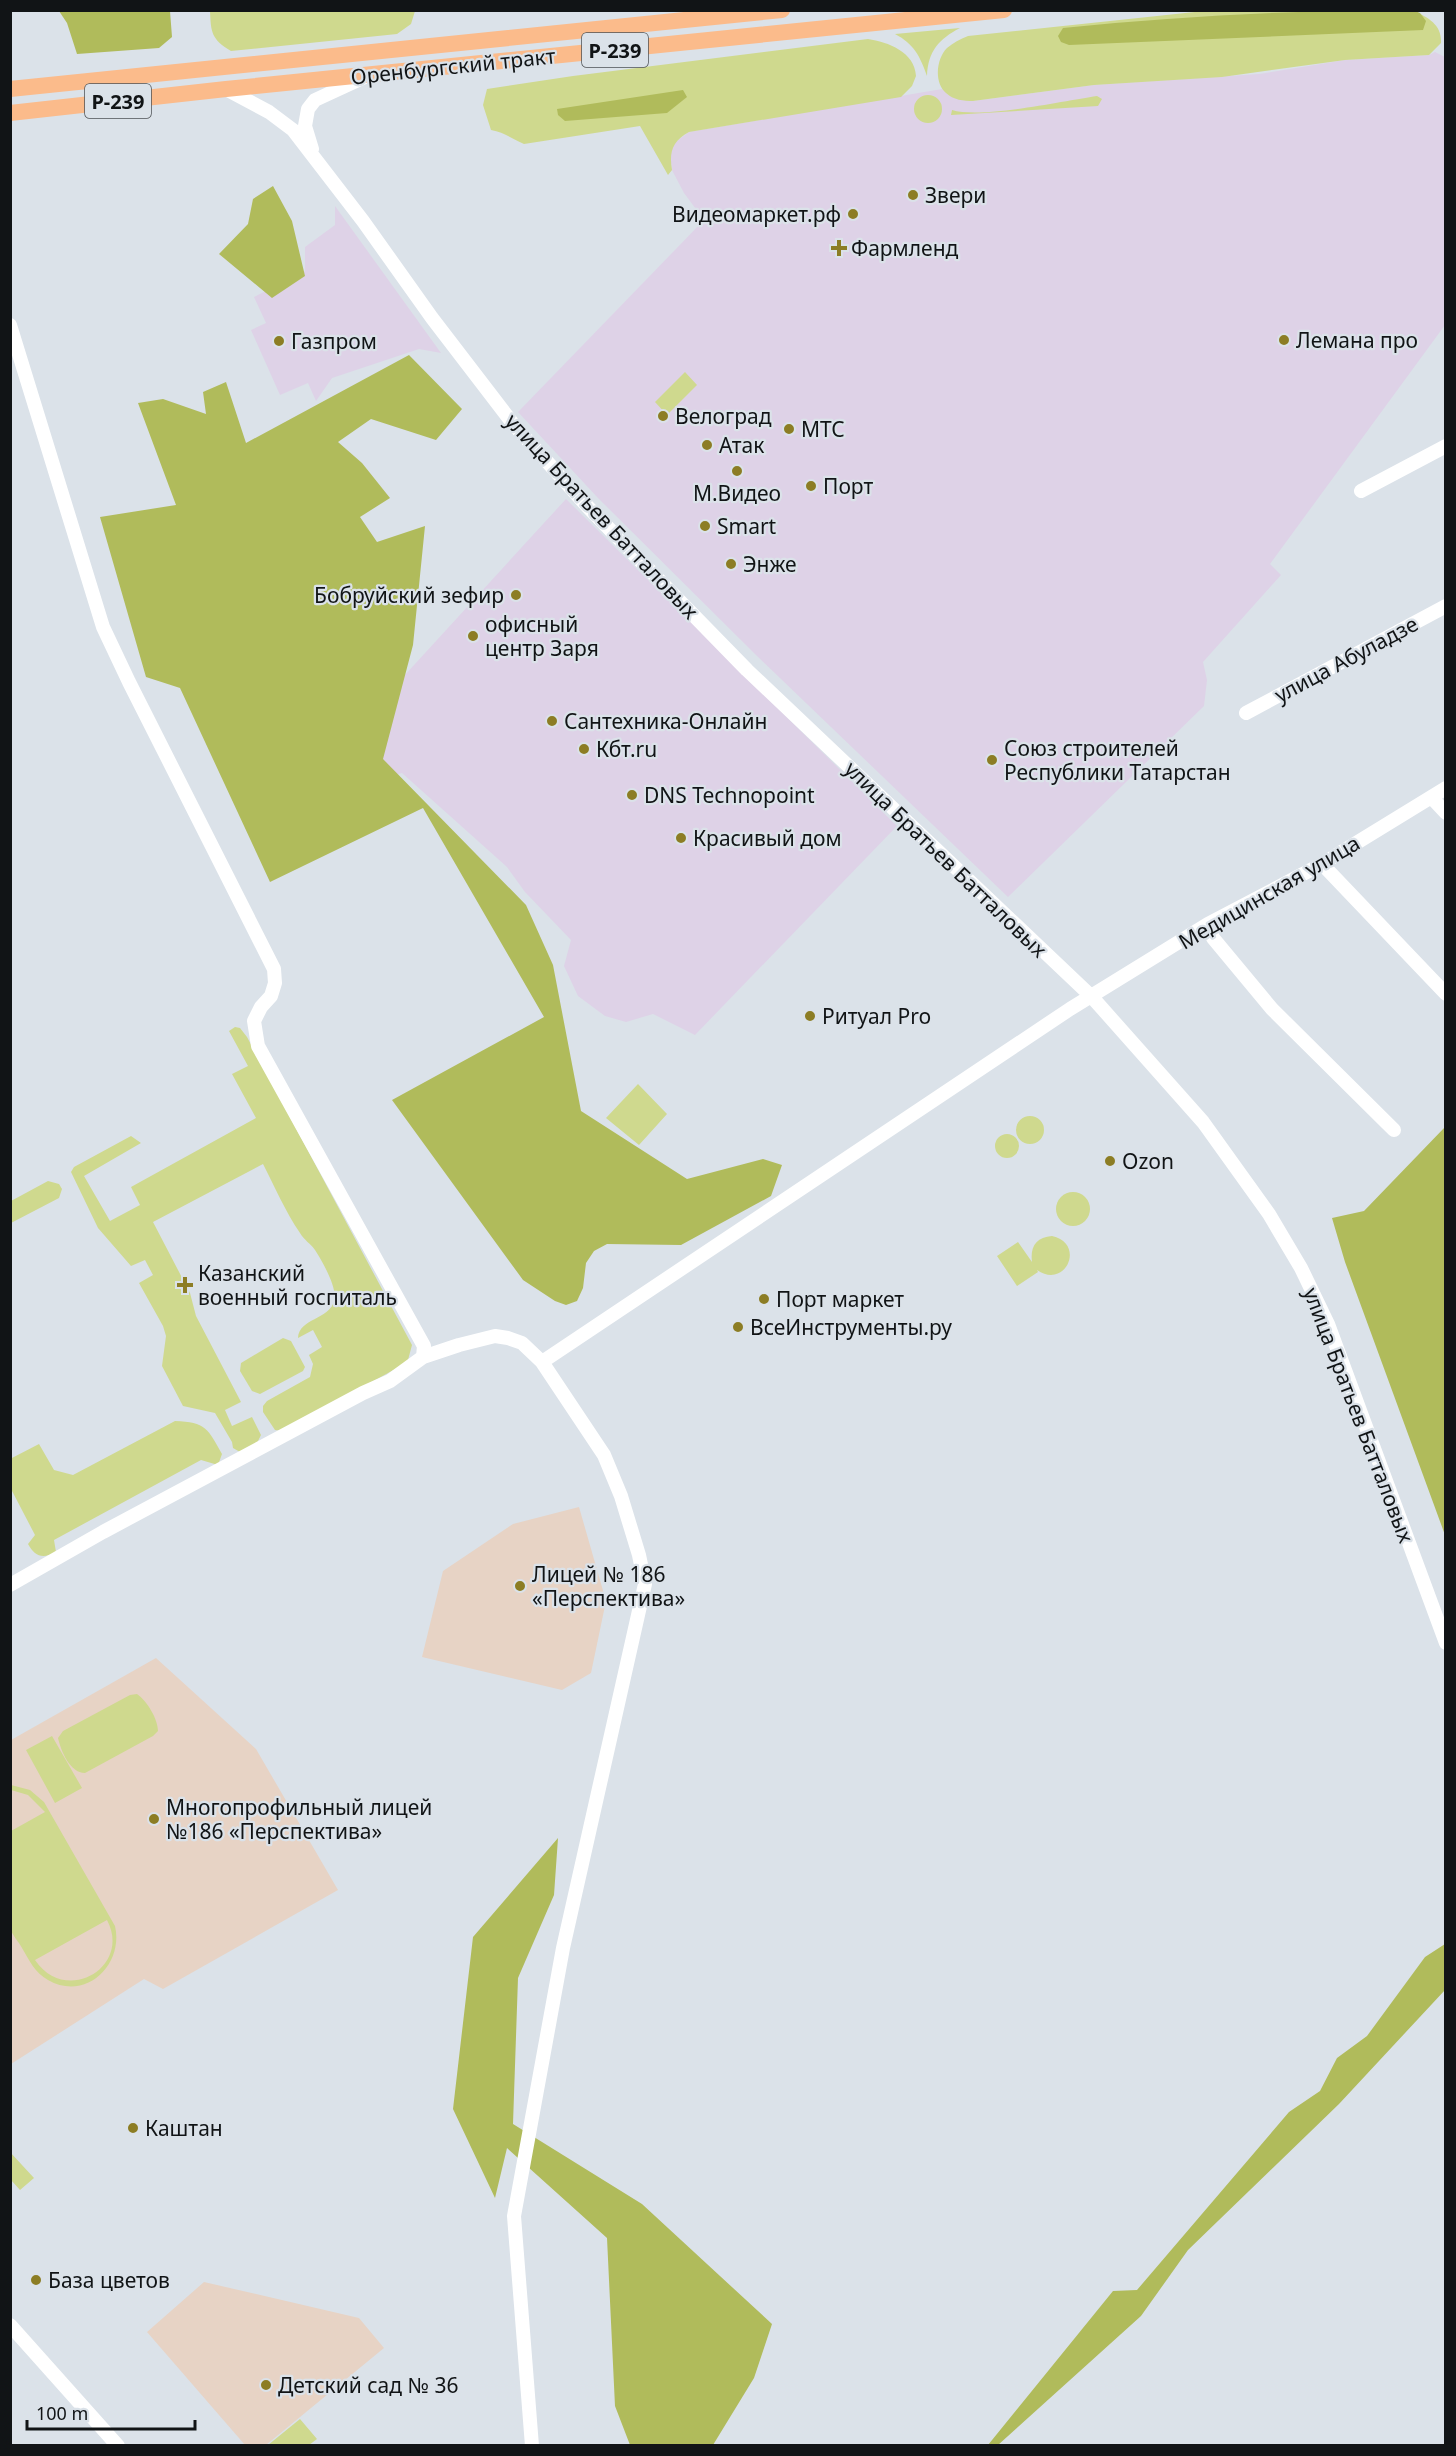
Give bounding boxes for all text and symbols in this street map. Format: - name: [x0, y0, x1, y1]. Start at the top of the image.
- road number: Р-239: [582, 33, 648, 67]
- street label: Оренбургский тракт: [349, 41, 557, 91]
- road number: Р-239: [85, 84, 151, 118]
- place label: Звери: [925, 181, 986, 209]
- marker: Звери: [906, 188, 920, 202]
- place label: Видеомаркет.рф: [672, 200, 841, 228]
- marker: Видеомаркет.рф: [846, 207, 860, 221]
- place label: Фармленд: [851, 234, 959, 262]
- marker: Фармленд: [832, 241, 846, 255]
- place label: Лемана про: [1296, 326, 1418, 354]
- place label: Газпром: [291, 327, 377, 355]
- marker: Лемана про: [1277, 333, 1291, 347]
- marker: Газпром: [272, 334, 286, 348]
- place label: Велоград: [675, 402, 772, 430]
- street label: улица Братьев Батталовых: [499, 407, 705, 625]
- marker: Велоград: [656, 409, 670, 423]
- place label: МТС: [801, 415, 845, 443]
- marker: МТС: [782, 422, 796, 436]
- place label: Атак: [719, 431, 764, 459]
- marker: Атак: [700, 438, 714, 452]
- marker: М.Видео: [730, 464, 744, 478]
- place label: Порт: [823, 472, 873, 500]
- place label: М.Видео: [693, 479, 781, 507]
- marker: Порт: [804, 479, 818, 493]
- place label: Smart: [717, 512, 777, 540]
- marker: Smart: [698, 519, 712, 533]
- place label: Энже: [743, 550, 797, 578]
- marker: Энже: [724, 557, 738, 571]
- place label: Бобруйский зефир: [314, 581, 504, 609]
- marker: Бобруйский зефир: [509, 588, 523, 602]
- street label: улица Абуладзе: [1269, 609, 1423, 709]
- place label: офисный центр Заря: [485, 610, 599, 662]
- marker: офисный центр Заря: [466, 629, 480, 643]
- place label: Сантехника-Онлайн: [564, 707, 767, 735]
- marker: Сантехника-Онлайн: [545, 714, 559, 728]
- place label: Союз строителей Республики Татарстан: [1004, 734, 1231, 786]
- place label: Кбт.ru: [596, 735, 657, 763]
- marker: Кбт.ru: [577, 742, 591, 756]
- marker: Союз строителей Республики Татарстан: [985, 753, 999, 767]
- street label: улица Братьев Батталовых: [839, 755, 1053, 963]
- place label: DNS Technopoint: [644, 781, 815, 809]
- marker: DNS Technopoint: [625, 788, 639, 802]
- place label: Красивый дом: [693, 824, 842, 852]
- street label: Медицинская улица: [1173, 829, 1365, 955]
- marker: Красивый дом: [674, 831, 688, 845]
- place label: Ритуал Pro: [822, 1002, 931, 1030]
- marker: Ритуал Pro: [803, 1009, 817, 1023]
- place label: Ozon: [1122, 1147, 1174, 1175]
- marker: Ozon: [1103, 1154, 1117, 1168]
- place label: Казанский военный госпиталь: [198, 1259, 397, 1311]
- marker: Казанский военный госпиталь: [176, 1276, 194, 1294]
- street label: улица Братьев Батталовых: [1297, 1283, 1421, 1547]
- place label: Порт маркет: [776, 1285, 904, 1313]
- marker: Порт маркет: [757, 1292, 771, 1306]
- place label: ВсеИнструменты.ру: [750, 1313, 952, 1341]
- marker: ВсеИнструменты.ру: [731, 1320, 745, 1334]
- place label: Лицей № 186 «Перспектива»: [532, 1560, 685, 1612]
- marker: Лицей № 186 «Перспектива»: [513, 1579, 527, 1593]
- place label: Многопрофильный лицей №186 «Перспектива»: [166, 1793, 432, 1845]
- marker: Многопрофильный лицей №186 «Перспектива»: [147, 1812, 161, 1826]
- place label: Каштан: [145, 2114, 223, 2142]
- marker: Каштан: [126, 2121, 140, 2135]
- place label: База цветов: [48, 2266, 170, 2294]
- marker: База цветов: [29, 2273, 43, 2287]
- place label: Детский сад № 36: [278, 2371, 458, 2399]
- marker: Детский сад № 36: [259, 2378, 273, 2392]
- scale bar: [27, 2393, 195, 2431]
- text: 100 m: [36, 2401, 88, 2425]

